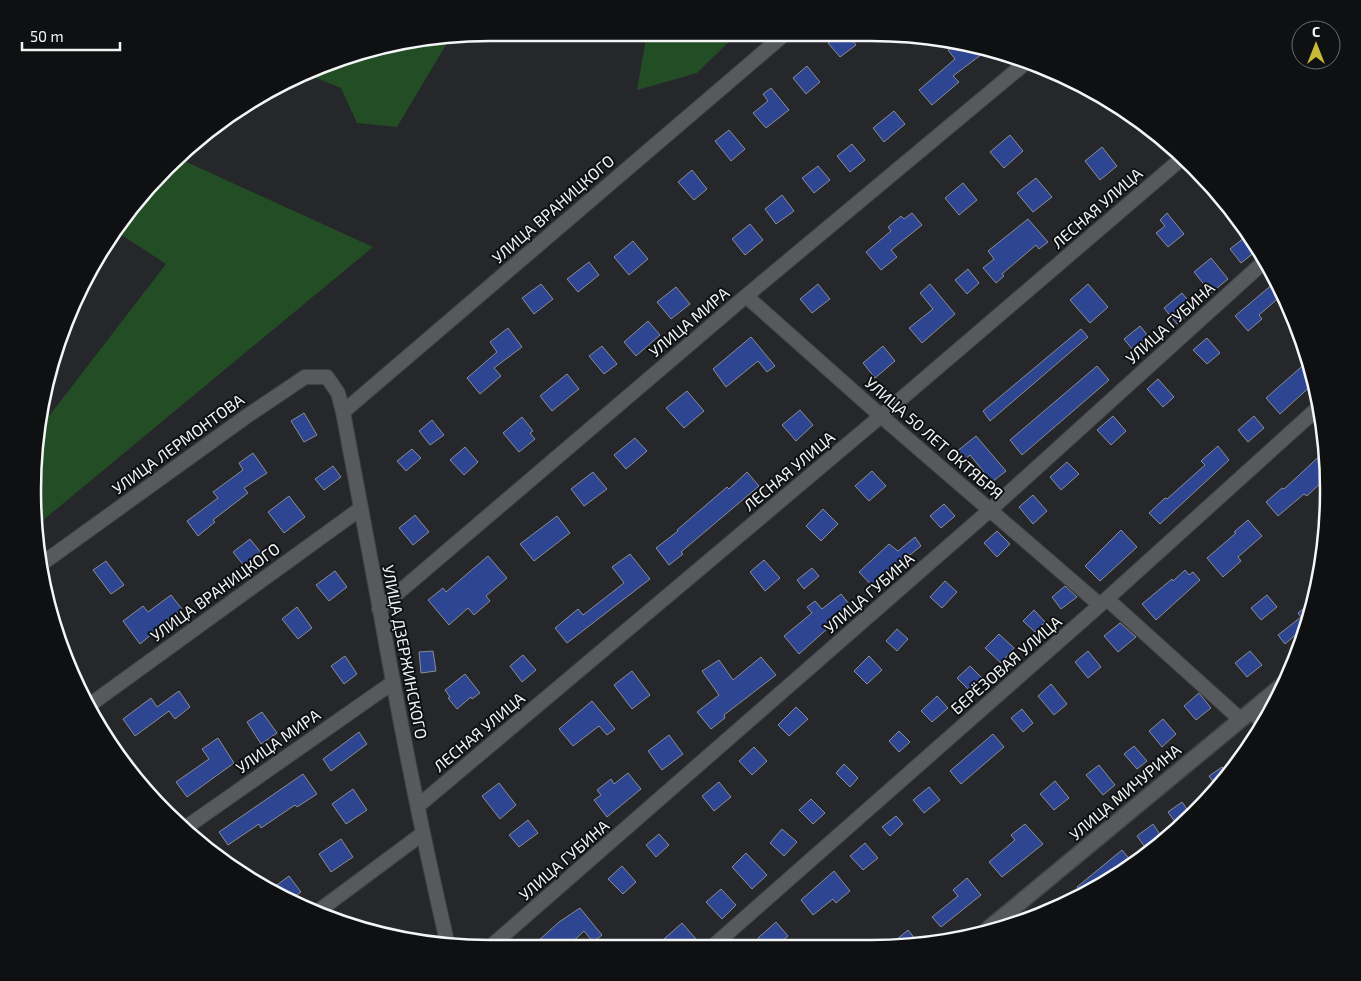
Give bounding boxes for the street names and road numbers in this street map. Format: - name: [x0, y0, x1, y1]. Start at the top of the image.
- street label: УЛИЦА ВРАНИЦКОГО: [488, 150, 618, 267]
- street label: ЛЕСНАЯ УЛИЦА: [1048, 163, 1146, 252]
- street label: УЛИЦА ГУБИНА: [1121, 278, 1218, 367]
- street label: УЛИЦА МИРА: [645, 283, 733, 361]
- street label: УЛИЦА 50 ЛЕТ ОКТЯБРЯ: [861, 373, 1007, 503]
- street label: УЛИЦА ЛЕРМОНТОВА: [108, 389, 247, 498]
- street label: ЛЕСНАЯ УЛИЦА: [739, 427, 838, 514]
- street label: УЛИЦА ВРАНИЦКОГО: [146, 538, 283, 645]
- street label: УЛИЦА ГУБИНА: [820, 548, 918, 637]
- street label: УЛИЦА ДЗЕРЖИНСКОГО: [379, 563, 432, 741]
- street label: БЕРЁЗОВАЯ УЛИЦА: [946, 611, 1065, 718]
- street label: ЛЕСНАЯ УЛИЦА: [429, 688, 528, 775]
- street label: УЛИЦА МИРА: [232, 704, 324, 777]
- street label: УЛИЦА МИЧУРИНА: [1065, 739, 1184, 844]
- street label: УЛИЦА ГУБИНА: [515, 815, 613, 904]

